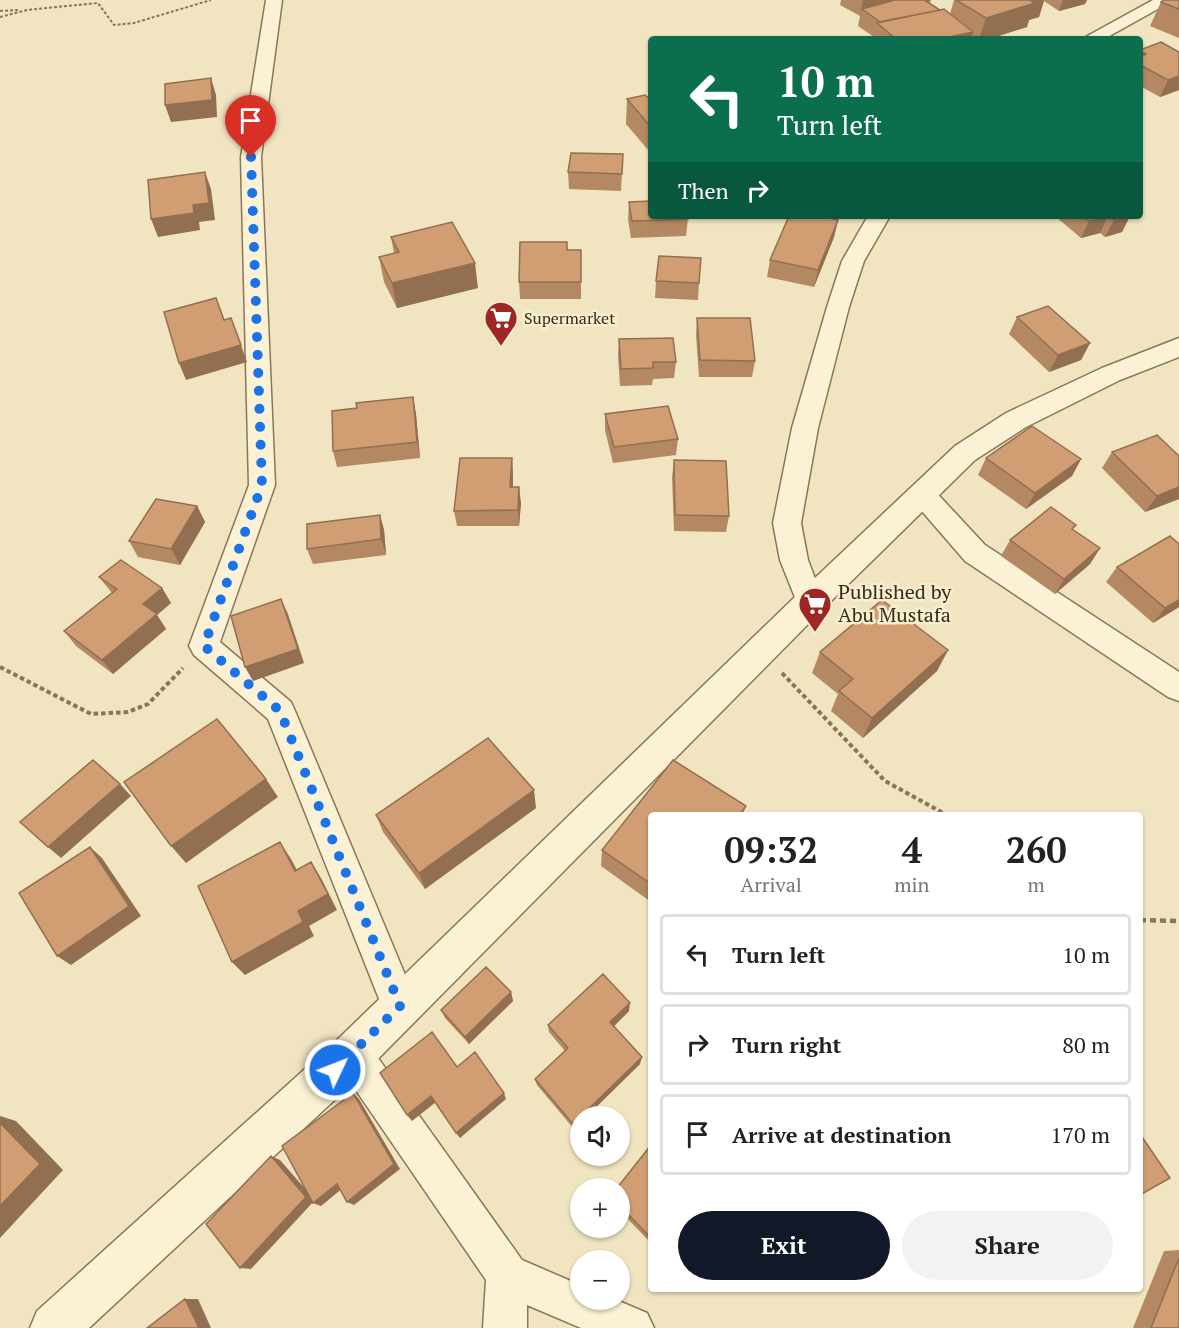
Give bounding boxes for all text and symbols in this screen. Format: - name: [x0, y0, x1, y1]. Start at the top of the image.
- text: 10 m: [777, 53, 875, 109]
- icon: left: [678, 60, 756, 138]
- pin: [225, 95, 276, 157]
- icon: arrive: [234, 104, 267, 137]
- text: Turn left: [777, 107, 882, 143]
- icon: right: [741, 174, 774, 207]
- text: Then: [678, 176, 729, 205]
- supermarket icon: Supermarket: [483, 300, 519, 347]
- place label: Supermarket: [524, 307, 615, 329]
- place label: Published by Abu Mustafa: [838, 578, 952, 628]
- supermarket icon: Published by Abu Mustafa: [797, 586, 833, 633]
- text: 09:32: [724, 826, 818, 873]
- text: 4: [902, 826, 922, 873]
- text: 260: [1006, 826, 1067, 873]
- text: Arrival: [740, 871, 802, 898]
- text: min: [894, 871, 929, 898]
- text: m: [1028, 871, 1045, 898]
- icon: left: [681, 938, 714, 971]
- text: Turn left: [732, 940, 825, 969]
- text: 10 m: [1062, 940, 1110, 969]
- icon: right: [681, 1028, 714, 1061]
- text: Turn right: [732, 1030, 841, 1059]
- text: 80 m: [1062, 1030, 1110, 1059]
- position arrow: [303, 1038, 367, 1102]
- map controls: [570, 1106, 630, 1310]
- button: sound: [570, 1106, 630, 1166]
- icon: arrive: [681, 1118, 714, 1151]
- text: Arrive at destination: [732, 1120, 951, 1149]
- text: 170 m: [1050, 1120, 1110, 1149]
- button: +: [570, 1178, 630, 1238]
- button: Exit: [678, 1211, 890, 1280]
- button: Share: [902, 1211, 1113, 1280]
- button: −: [570, 1250, 630, 1310]

